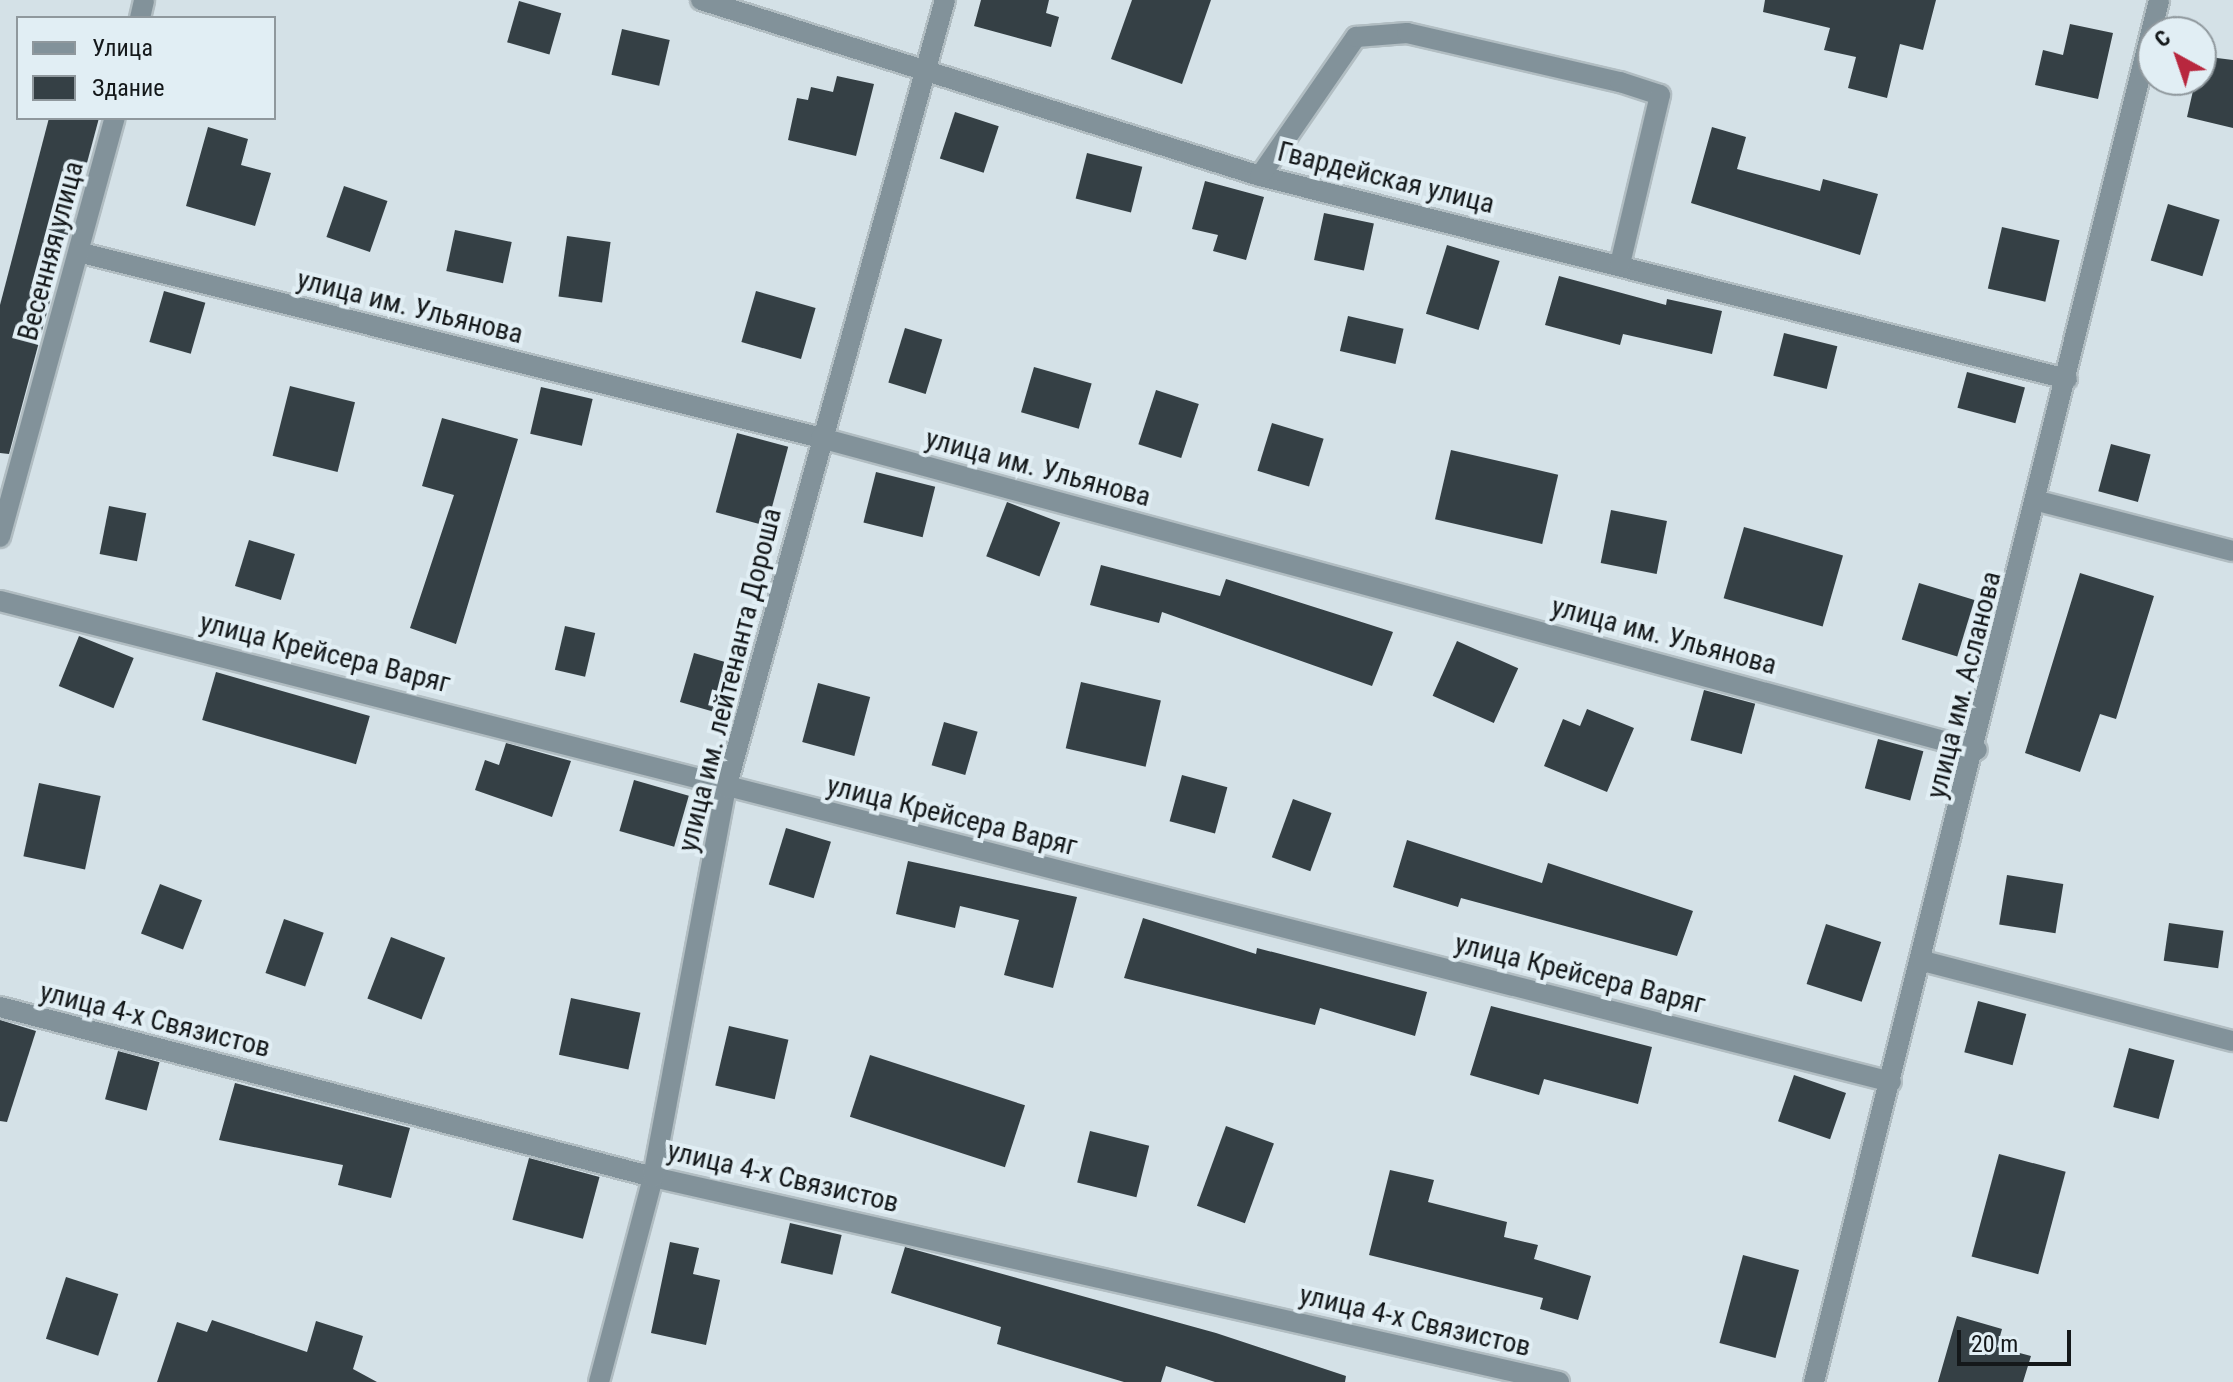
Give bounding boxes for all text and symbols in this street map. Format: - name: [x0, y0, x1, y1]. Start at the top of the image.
- legend: [16, 16, 276, 120]
- north arrow: [2137, 16, 2217, 96]
- text: С: [2150, 25, 2175, 52]
- text: Улица: [92, 34, 153, 62]
- text: Здание: [92, 74, 164, 102]
- street label: Гвардейская улица: [1274, 135, 1498, 221]
- street label: Весенняя улица: [11, 158, 91, 344]
- street label: улица им. Ульянова: [294, 263, 526, 351]
- street label: улица им. Ульянова: [922, 422, 1154, 514]
- street label: улица им. лейтенанта Дороша: [671, 505, 789, 855]
- street label: улица им. Асланова: [1920, 568, 2008, 802]
- street label: улица им. Ульянова: [1548, 590, 1780, 682]
- street label: улица Крейсера Варяг: [196, 606, 454, 700]
- street label: улица Крейсера Варяг: [823, 769, 1081, 863]
- street label: улица Крейсера Варяг: [1451, 927, 1709, 1021]
- street label: улица 4-х Связистов: [36, 975, 274, 1065]
- street label: улица 4-х Связистов: [664, 1134, 902, 1220]
- street label: улица 4-х Связистов: [1296, 1278, 1534, 1364]
- scale bar: [1961, 1314, 2075, 1364]
- text: 20 m: [1971, 1330, 2018, 1358]

